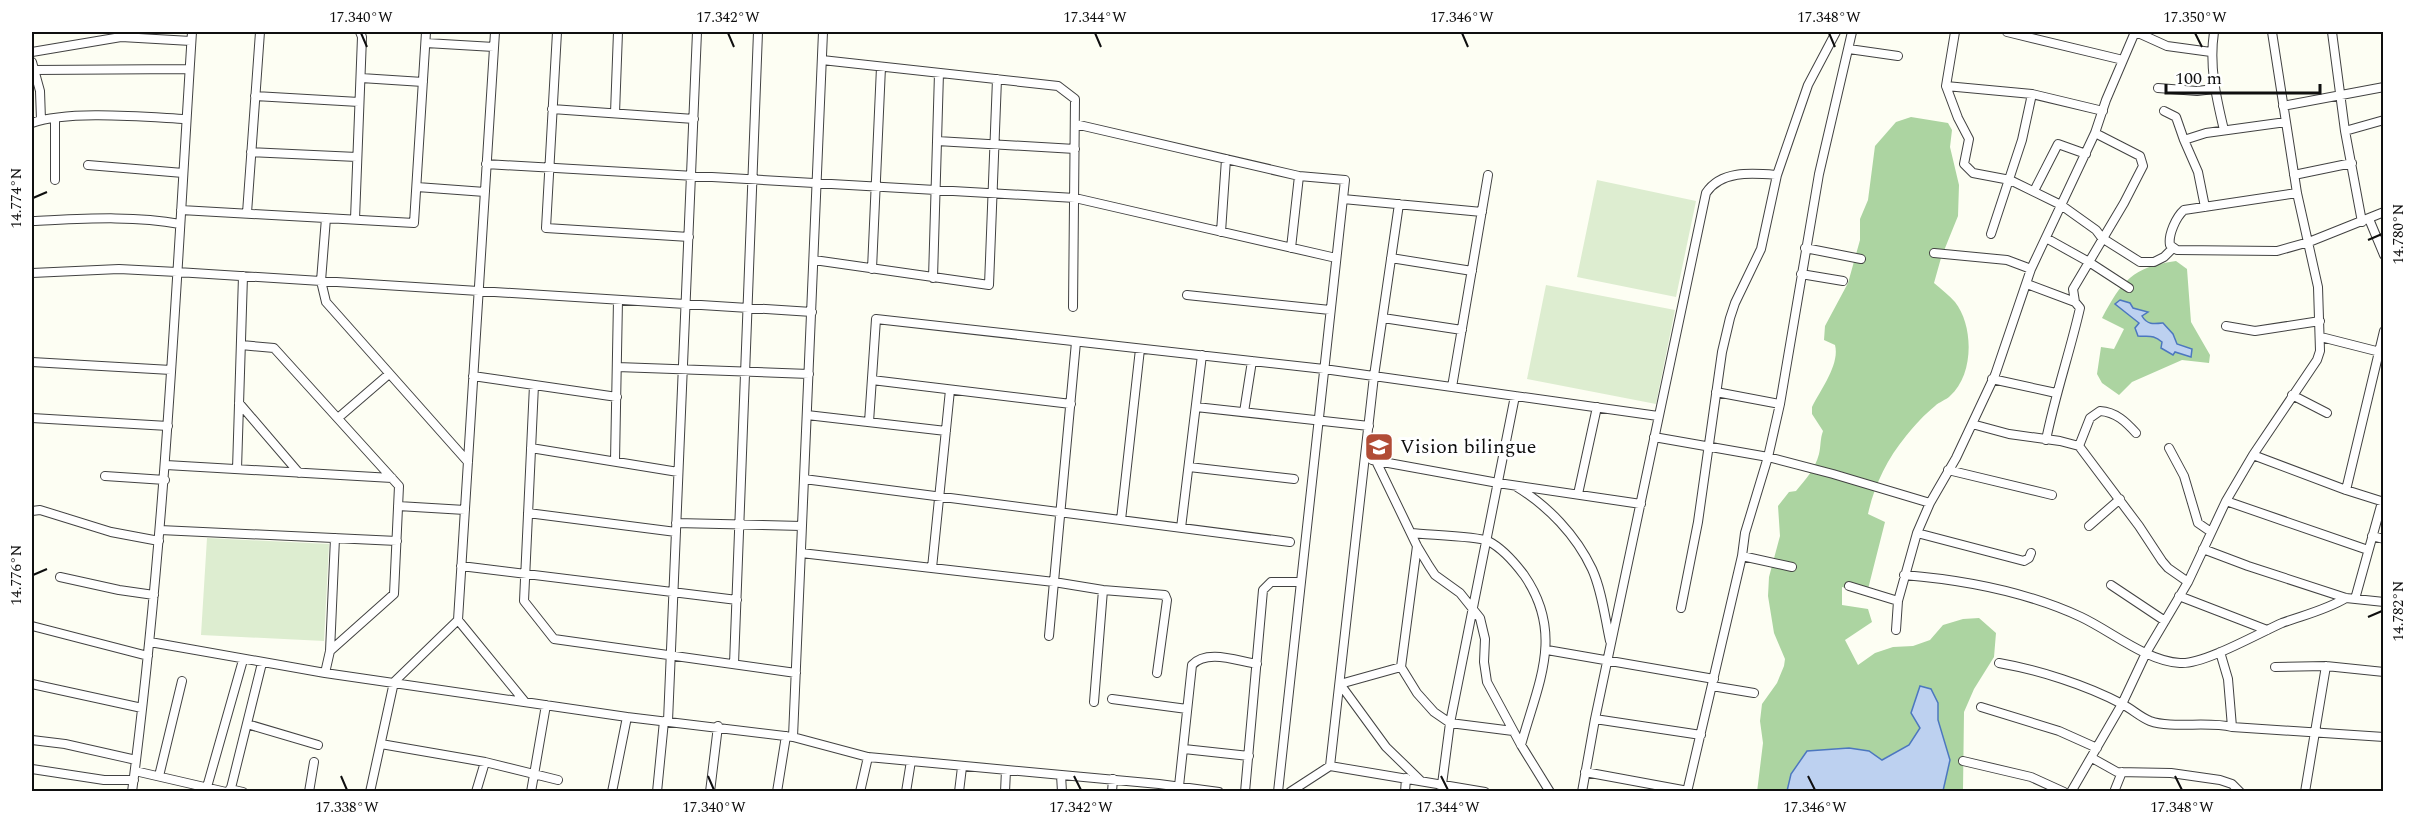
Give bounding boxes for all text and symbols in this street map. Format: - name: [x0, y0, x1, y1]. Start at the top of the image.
- text: 17.340°W: [329, 6, 393, 29]
- text: 17.342°W: [696, 6, 760, 29]
- text: 17.344°W: [1063, 6, 1127, 29]
- text: 17.346°W: [1430, 6, 1494, 29]
- text: 17.348°W: [1797, 6, 1861, 29]
- text: 17.350°W: [2163, 6, 2227, 29]
- scale bar: [2166, 57, 2320, 95]
- text: 100 m: [2175, 65, 2222, 92]
- text: 14.774°N: [5, 168, 28, 228]
- text: 14.780°N: [2387, 204, 2410, 264]
- school or university icon: Vision bilingue: [1363, 431, 1395, 463]
- place label: Vision bilingue: [1400, 432, 1536, 462]
- text: 14.776°N: [5, 545, 28, 605]
- text: 14.782°N: [2387, 581, 2410, 641]
- text: 17.338°W: [315, 796, 379, 819]
- text: 17.340°W: [682, 796, 746, 819]
- text: 17.342°W: [1049, 796, 1113, 819]
- text: 17.344°W: [1416, 796, 1480, 819]
- text: 17.346°W: [1783, 796, 1847, 819]
- text: 17.348°W: [2150, 796, 2214, 819]

